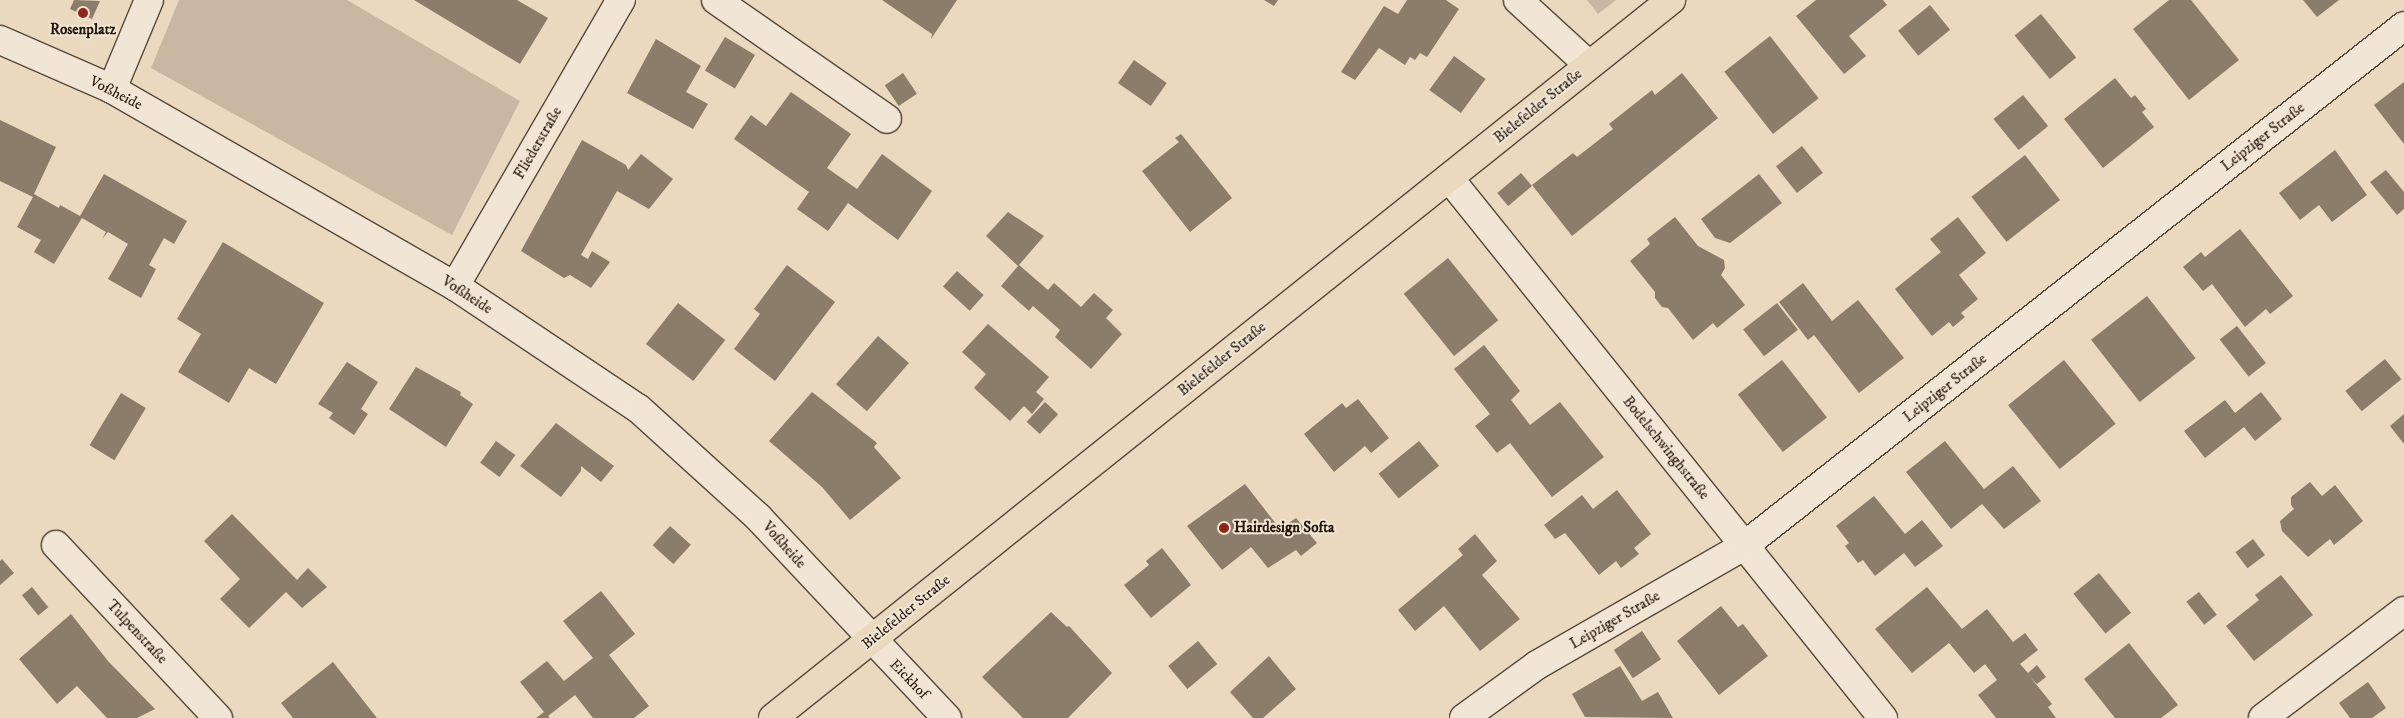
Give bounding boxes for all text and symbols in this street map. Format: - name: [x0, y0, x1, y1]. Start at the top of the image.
- marker: Rosenplatz: [77, 7, 89, 19]
- place label: Rosenplatz: [50, 21, 116, 39]
- street label: Bielefelder Straße: [1490, 65, 1586, 147]
- street label: Voßheide: [87, 72, 145, 114]
- street label: Leipziger Straße: [2218, 99, 2308, 175]
- street label: Fliederstraße: [510, 104, 566, 182]
- street label: Voßheide: [438, 272, 496, 318]
- street label: Bielefelder Straße: [1174, 318, 1270, 400]
- street label: Leipziger Straße: [1900, 350, 1990, 426]
- street label: Bodelschwinghstraße: [1619, 393, 1713, 503]
- street label: Voßheide: [758, 518, 810, 572]
- place label: Hairdesign Softa: [1234, 519, 1334, 537]
- marker: Hairdesign Softa: [1218, 522, 1230, 534]
- street label: Bielefelder Straße: [858, 571, 954, 653]
- street label: Leipziger Straße: [1567, 587, 1663, 653]
- street label: Tulpenstraße: [103, 596, 171, 668]
- street label: Eickhof: [886, 655, 932, 703]

